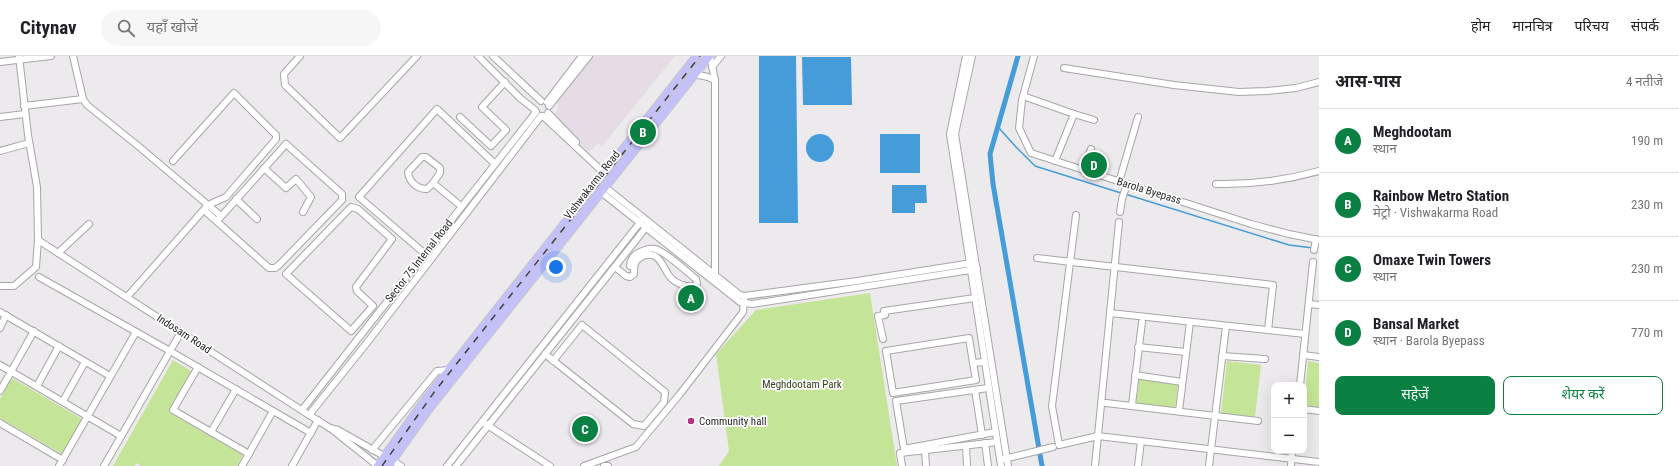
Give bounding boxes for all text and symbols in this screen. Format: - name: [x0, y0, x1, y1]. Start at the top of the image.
- search box: [101, 10, 381, 46]
- text: Citynav: [20, 16, 77, 39]
- icon: search: [115, 17, 137, 39]
- text: यहाँ खोजें: [147, 18, 198, 36]
- text: होम: [1471, 18, 1490, 34]
- text: मानचित्र: [1512, 18, 1553, 34]
- text: परिचय: [1575, 18, 1609, 34]
- text: संपर्क: [1631, 18, 1659, 34]
- text: आस-पास: [1335, 71, 1401, 91]
- text: 4 नतीजे: [1626, 74, 1663, 89]
- pin: B: [630, 117, 656, 147]
- text: Meghdootam: [1373, 123, 1452, 141]
- text: A: [1344, 133, 1352, 148]
- text: 190 m: [1631, 133, 1663, 148]
- text: स्थान: [1373, 141, 1397, 156]
- street label: Vishwakarma Road: [561, 148, 623, 222]
- pin: D: [1081, 150, 1107, 180]
- street label: Barola Byepass: [1115, 175, 1183, 207]
- text: Rainbow Metro Station: [1373, 187, 1509, 205]
- text: B: [1344, 197, 1352, 212]
- text: 230 m: [1631, 197, 1663, 212]
- text: मेट्रो · Vishwakarma Road: [1373, 205, 1498, 220]
- street label: Sector 75 Internal Road: [383, 217, 455, 305]
- text: Omaxe Twin Towers: [1373, 251, 1491, 269]
- your location: [546, 257, 566, 277]
- text: C: [1344, 261, 1352, 276]
- text: 230 m: [1631, 261, 1663, 276]
- text: स्थान: [1373, 269, 1397, 284]
- pin: A: [678, 283, 704, 313]
- street label: Indosam Road: [154, 312, 214, 356]
- text: Bansal Market: [1373, 315, 1459, 333]
- text: D: [1344, 325, 1352, 340]
- text: 770 m: [1631, 325, 1663, 340]
- text: स्थान · Barola Byepass: [1373, 333, 1485, 348]
- button: सहेजें: [1335, 376, 1495, 415]
- button: शेयर करें: [1503, 376, 1663, 415]
- park label: Meghdootam Park: [762, 378, 842, 391]
- map controls: [1271, 382, 1307, 454]
- button: +: [1271, 382, 1307, 418]
- pin: C: [572, 414, 598, 444]
- place label: Community hall: [699, 415, 766, 428]
- marker: Community hall: [686, 416, 696, 426]
- button: −: [1271, 418, 1307, 454]

